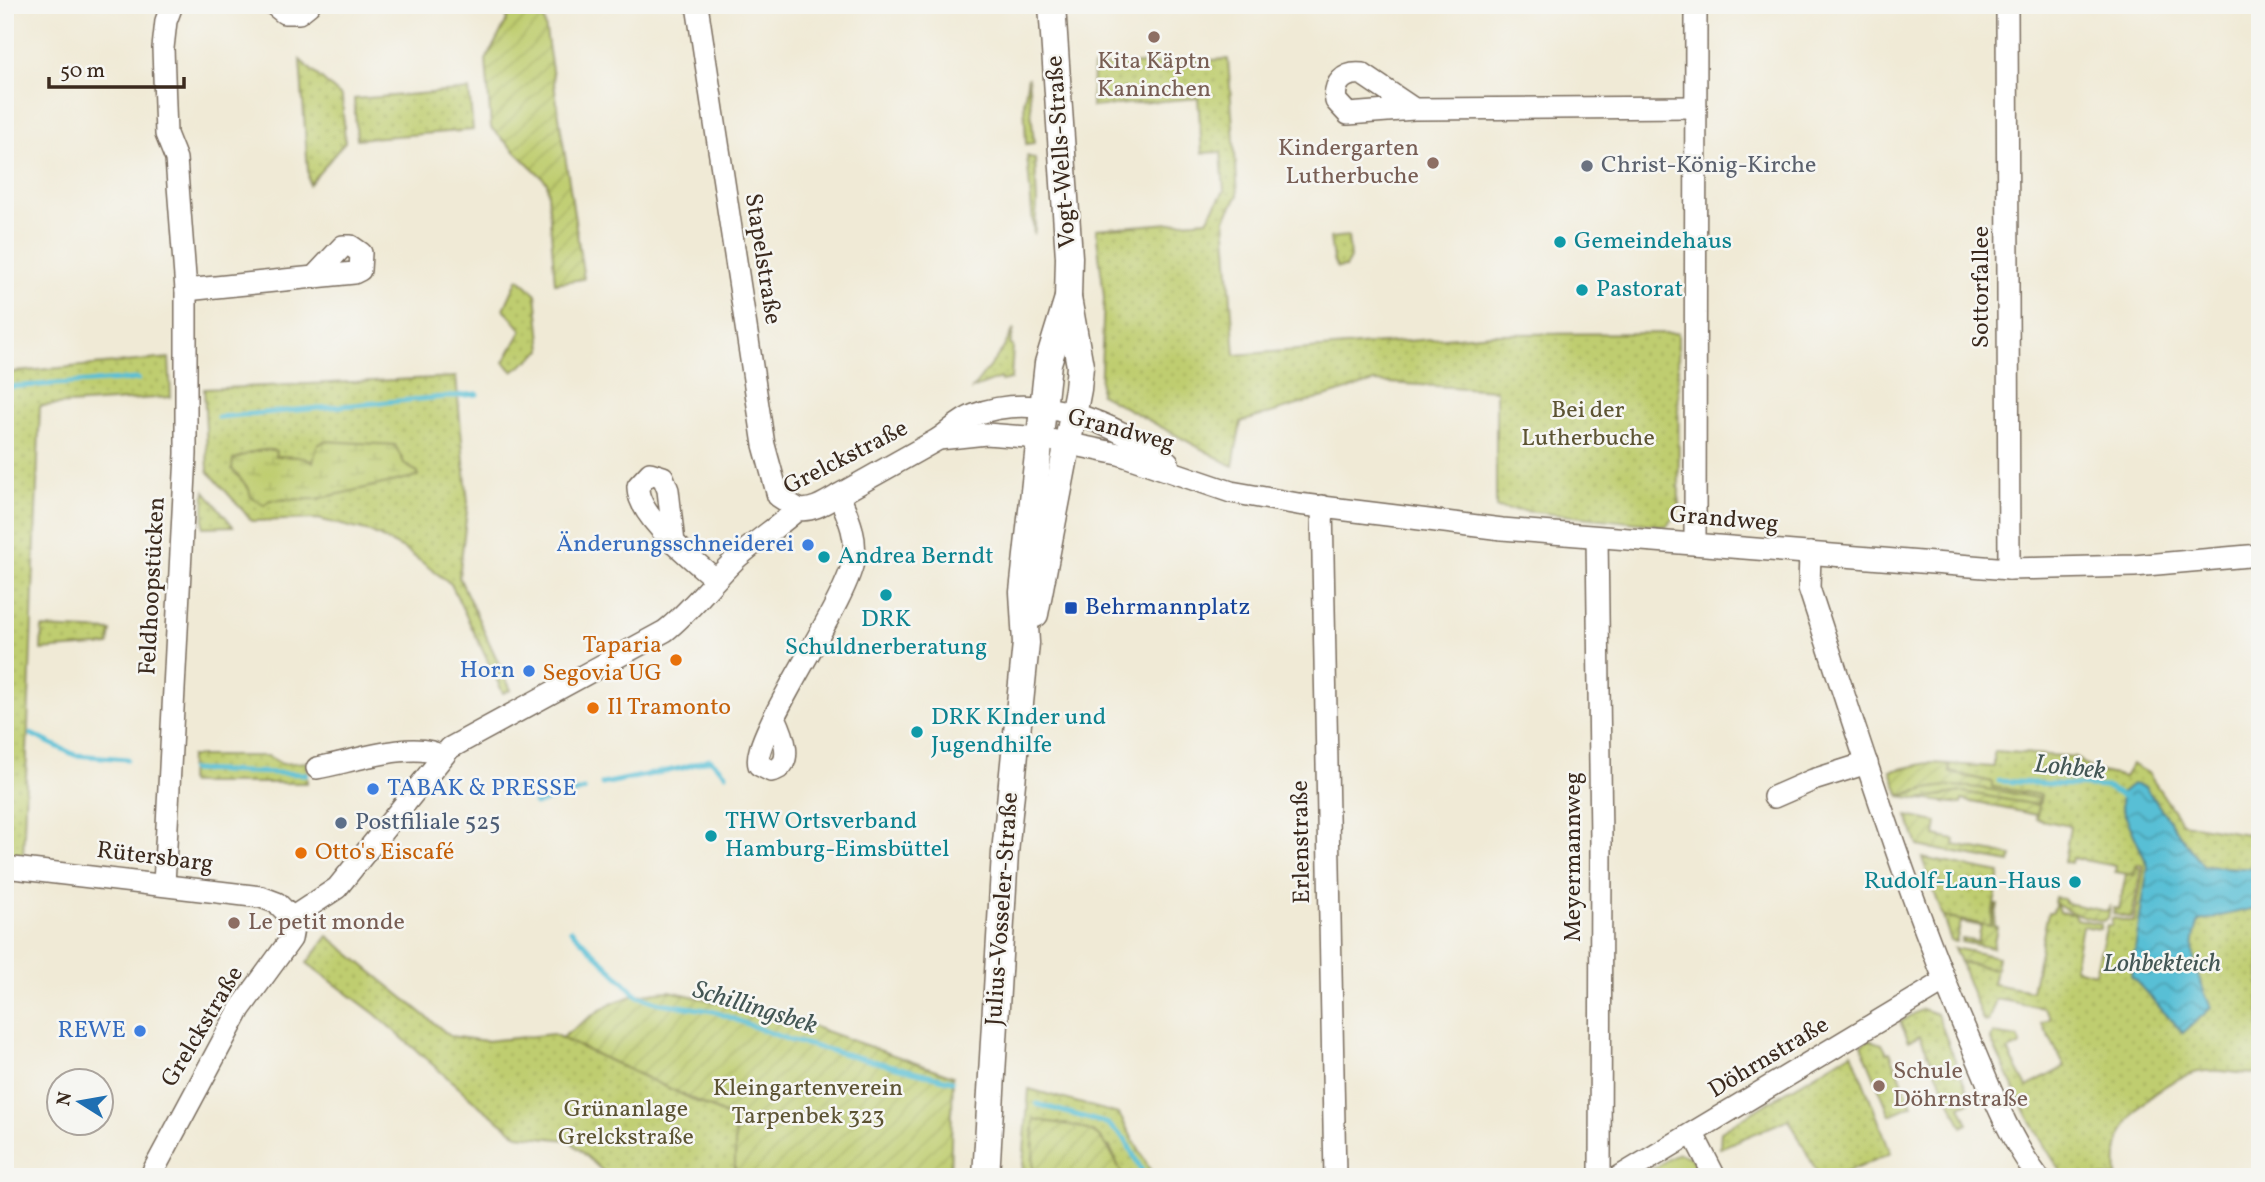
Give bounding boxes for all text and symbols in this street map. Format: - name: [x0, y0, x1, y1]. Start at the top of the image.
- marker: Kita Käptn Kaninchen: [1146, 29, 1162, 45]
- place label: Kita Käptn Kaninchen: [1097, 45, 1211, 107]
- scale bar: [49, 46, 184, 90]
- street label: Vogt-Wells-Straße: [1038, 54, 1086, 250]
- text: 50 m: [60, 57, 105, 86]
- place label: Kindergarten Lutherbuche: [1278, 132, 1419, 194]
- place label: Christ-König-Kirche: [1601, 149, 1816, 183]
- marker: Kindergarten Lutherbuche: [1425, 155, 1441, 171]
- marker: Christ-König-Kirche: [1579, 158, 1595, 174]
- street label: Stapelstraße: [735, 191, 789, 327]
- place label: Gemeindehaus: [1574, 225, 1732, 259]
- street label: Sottorfallee: [1965, 226, 1999, 348]
- marker: Gemeindehaus: [1552, 234, 1568, 250]
- place label: Pastorat: [1596, 273, 1683, 307]
- marker: Pastorat: [1574, 282, 1590, 298]
- park label: Bei der Lutherbuche: [1521, 394, 1655, 456]
- street label: Grandweg: [1064, 400, 1178, 462]
- street label: Grelckstraße: [778, 412, 914, 504]
- street label: Feldhoopstücken: [131, 496, 175, 676]
- street label: Grandweg: [1668, 498, 1780, 542]
- place label: Änderungsschneiderei: [556, 528, 794, 562]
- marker: Änderungsschneiderei: [800, 537, 816, 553]
- place label: Andrea Berndt: [838, 540, 994, 574]
- marker: Andrea Berndt: [816, 549, 832, 565]
- marker: DRK Schuldnerberatung: [878, 587, 894, 603]
- place label: Behrmannplatz: [1085, 591, 1250, 625]
- marker: Behrmannplatz: [1063, 600, 1079, 616]
- place label: DRK Schuldnerberatung: [785, 603, 987, 665]
- place label: Taparia Segovia UG: [542, 629, 662, 691]
- marker: Taparia Segovia UG: [668, 652, 684, 668]
- place label: Horn: [460, 654, 515, 688]
- marker: Horn: [521, 663, 537, 679]
- place label: Il Tramonto: [607, 691, 731, 725]
- marker: Il Tramonto: [585, 700, 601, 716]
- place label: DRK KInder und Jugendhilfe: [931, 701, 1106, 763]
- marker: DRK KInder und Jugendhilfe: [909, 724, 925, 740]
- water label: Lohbek: [2032, 746, 2108, 790]
- place label: TABAK & PRESSE: [387, 772, 577, 806]
- street label: Meyermannweg: [1557, 772, 1591, 942]
- street label: Erlenstraße: [1284, 780, 1320, 904]
- marker: TABAK & PRESSE: [365, 781, 381, 797]
- street label: Julius-Vosseler-Straße: [978, 791, 1028, 1027]
- place label: THW Ortsverband Hamburg-Eimsbüttel: [725, 805, 949, 867]
- place label: Postfiliale 525: [355, 806, 501, 840]
- marker: Postfiliale 525: [333, 815, 349, 831]
- marker: THW Ortsverband Hamburg-Eimsbüttel: [703, 828, 719, 844]
- street label: Rütersbarg: [95, 834, 215, 882]
- place label: Otto's Eiscafé: [315, 836, 455, 870]
- marker: Otto's Eiscafé: [293, 845, 309, 861]
- place label: Rudolf-Laun-Haus: [1864, 865, 2061, 899]
- marker: Rudolf-Laun-Haus: [2067, 874, 2083, 890]
- place label: Le petit monde: [248, 906, 405, 940]
- marker: Le petit monde: [226, 915, 242, 931]
- water label: Lohbekteich: [2103, 946, 2221, 982]
- street label: Grelckstraße: [153, 960, 253, 1094]
- water label: Schillingsbek: [688, 972, 822, 1044]
- street label: Döhrnstraße: [1702, 1009, 1836, 1107]
- place label: REWE: [57, 1014, 126, 1048]
- marker: REWE: [132, 1023, 148, 1039]
- place label: Schule Döhrnstraße: [1893, 1055, 2028, 1117]
- north arrow: [46, 1066, 116, 1136]
- park label: Kleingartenverein Tarpenbek 323: [713, 1072, 903, 1134]
- marker: Schule Döhrnstraße: [1871, 1078, 1887, 1094]
- text: N: [51, 1090, 79, 1108]
- park label: Grünanlage Grelckstraße: [558, 1093, 694, 1155]

